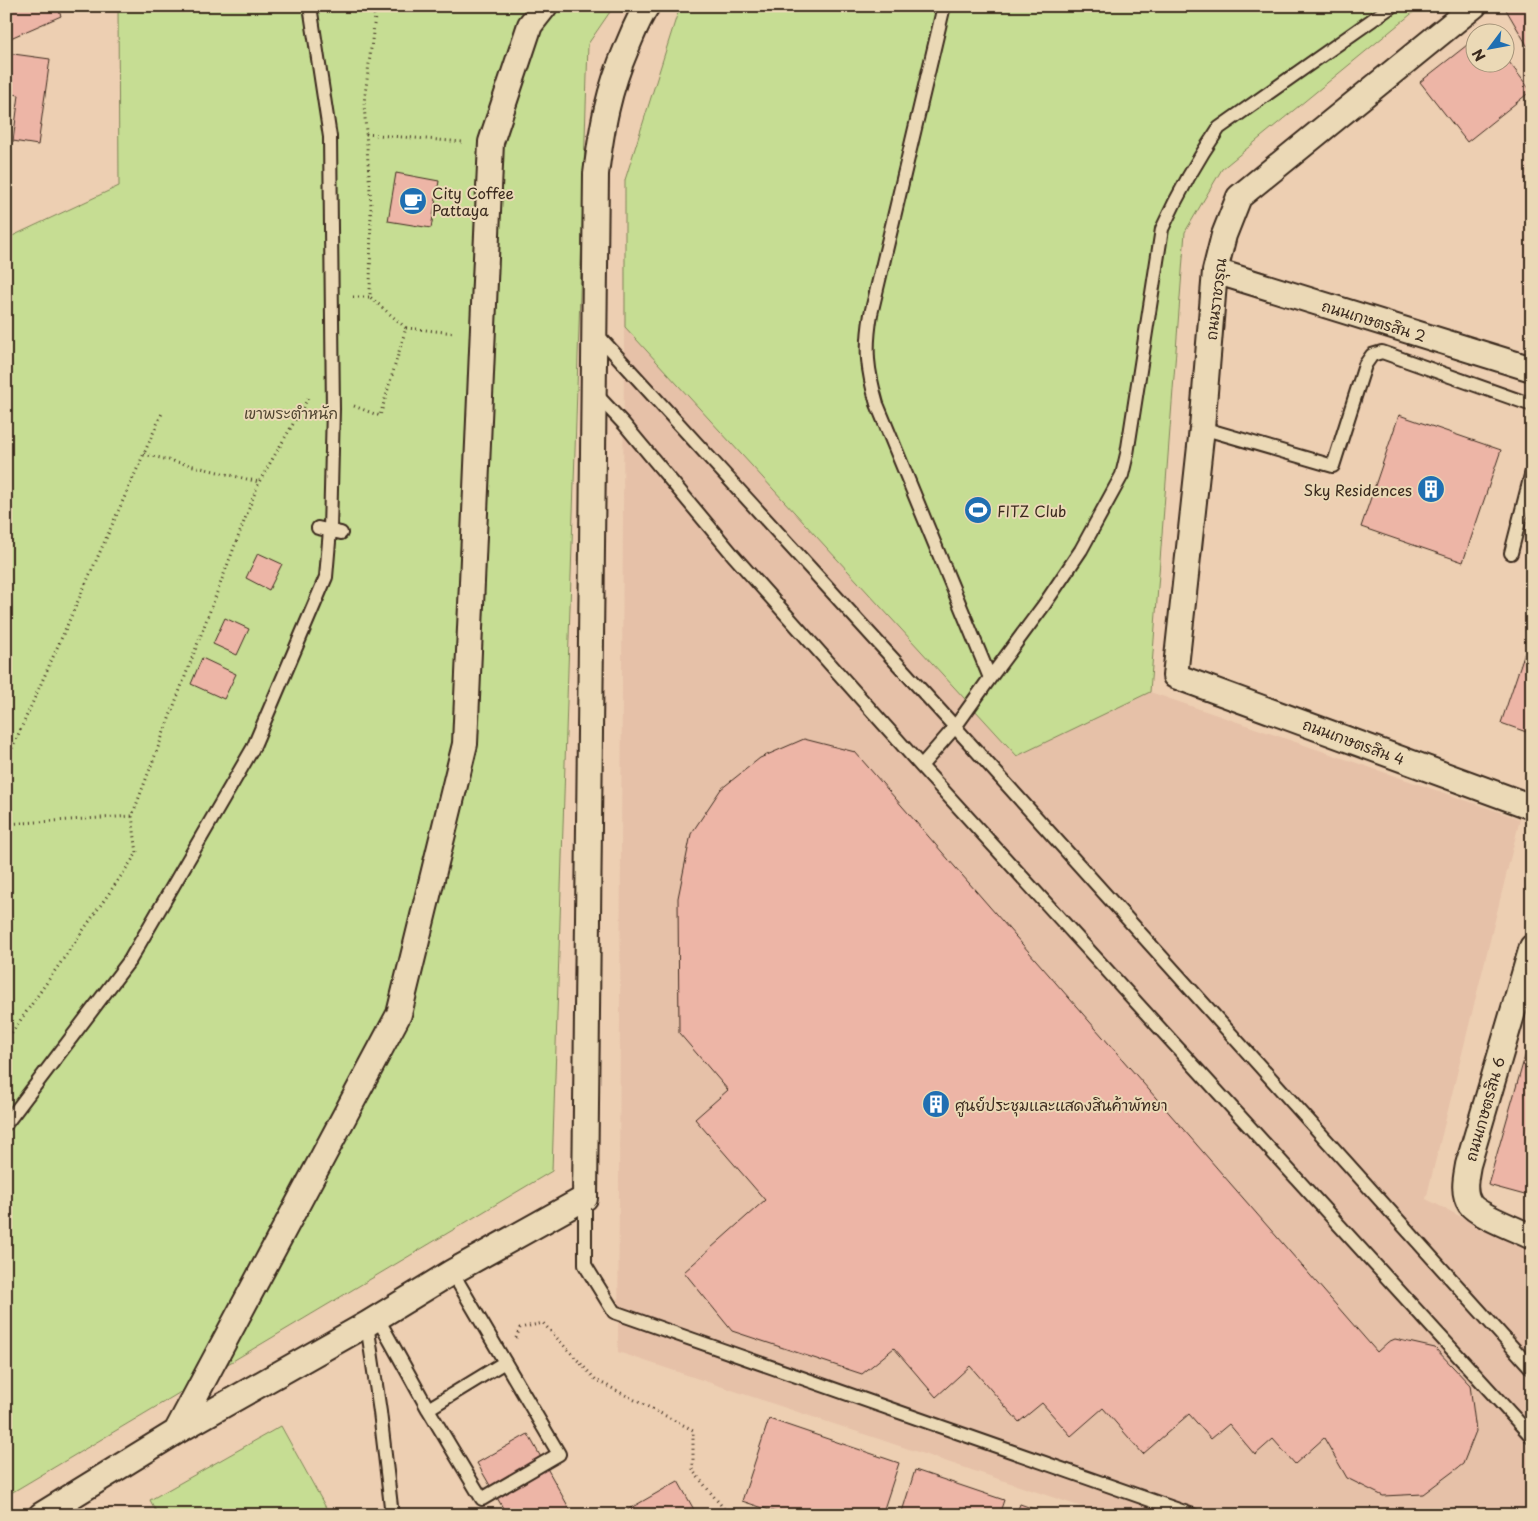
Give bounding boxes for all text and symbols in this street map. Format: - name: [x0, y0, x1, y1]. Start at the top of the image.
- north arrow: [1466, 22, 1516, 72]
- text: N: [1467, 45, 1490, 65]
- place label: City Coffee Pattaya: [432, 181, 514, 221]
- cafe icon: City Coffee Pattaya: [398, 186, 428, 216]
- street label: ถนนราชวรุณ: [1199, 257, 1232, 341]
- street label: ถนนเกษตรสิน 2: [1319, 293, 1429, 347]
- park label: เขาพระตำหนัก: [244, 401, 338, 424]
- building icon: Sky Residences: [1416, 474, 1446, 504]
- place label: Sky Residences: [1304, 478, 1412, 501]
- sports icon: FITZ Club: [963, 495, 993, 525]
- place label: FITZ Club: [997, 499, 1066, 522]
- street label: ถนนเกษตรสิน 4: [1300, 712, 1408, 770]
- street label: ถนนเกษตรสิน 6: [1458, 1054, 1510, 1164]
- building icon: ศูนย์ประชุมและแสดงสินค้าพัทยา: [921, 1089, 951, 1119]
- place label: ศูนย์ประชุมและแสดงสินค้าพัทยา: [955, 1093, 1168, 1117]

